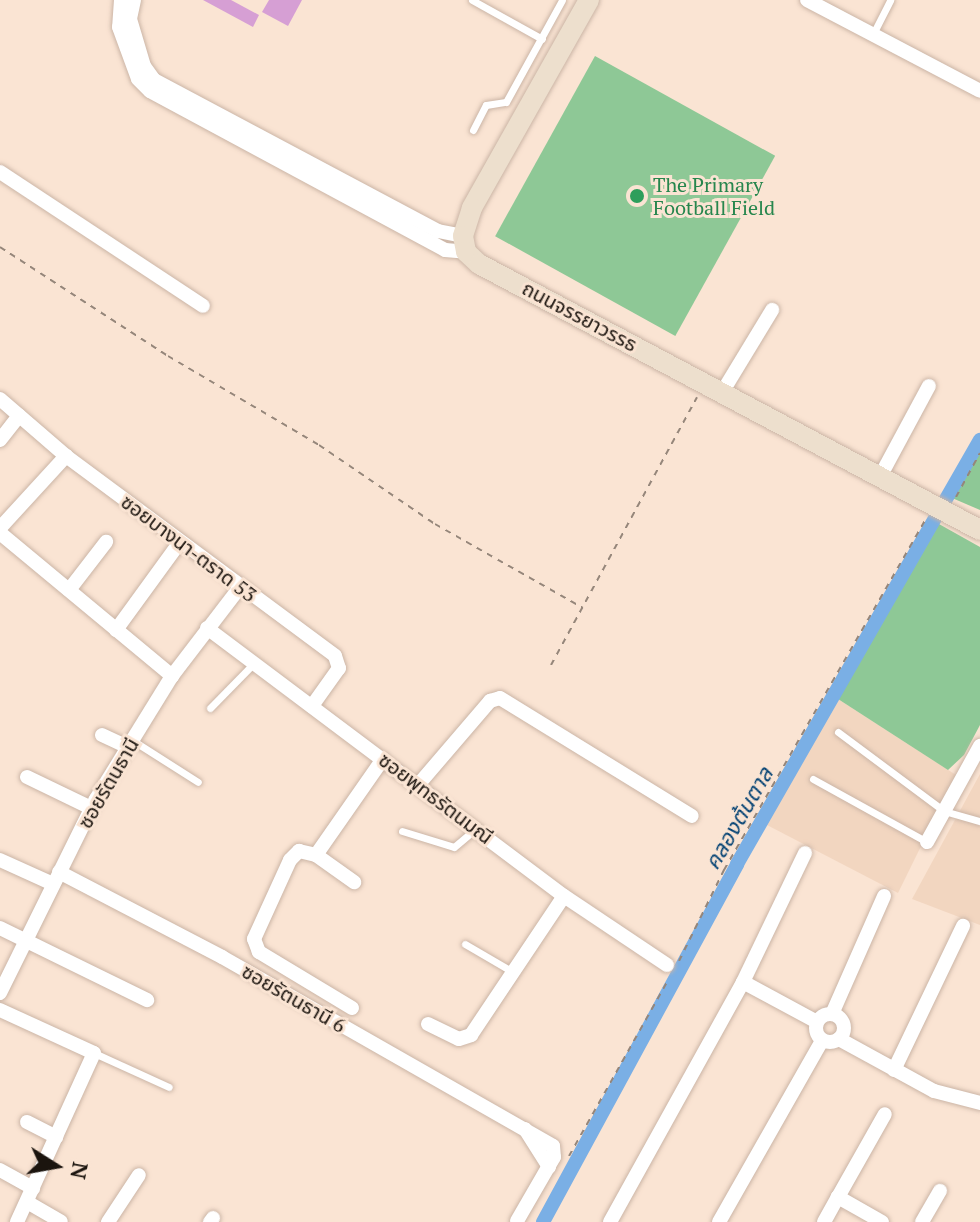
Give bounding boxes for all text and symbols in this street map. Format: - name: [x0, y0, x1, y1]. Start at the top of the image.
- place label: The Primary Football Field: [653, 172, 775, 219]
- marker: The Primary Football Field: [628, 187, 646, 205]
- street label: ถนนจรรยาวรรธ: [518, 276, 642, 356]
- street label: ซอยบางนา-ตราด 53: [117, 489, 261, 607]
- street label: ซอยรัตนธานี: [72, 733, 144, 833]
- street label: ซอยพุทธรัตนมณี: [374, 747, 498, 849]
- water label: คลองต้นตาล: [698, 762, 778, 874]
- street label: ซอยรัตนธานี 6: [238, 959, 350, 1037]
- north arrow: [16, 1126, 96, 1206]
- text: N: [64, 1160, 96, 1182]

